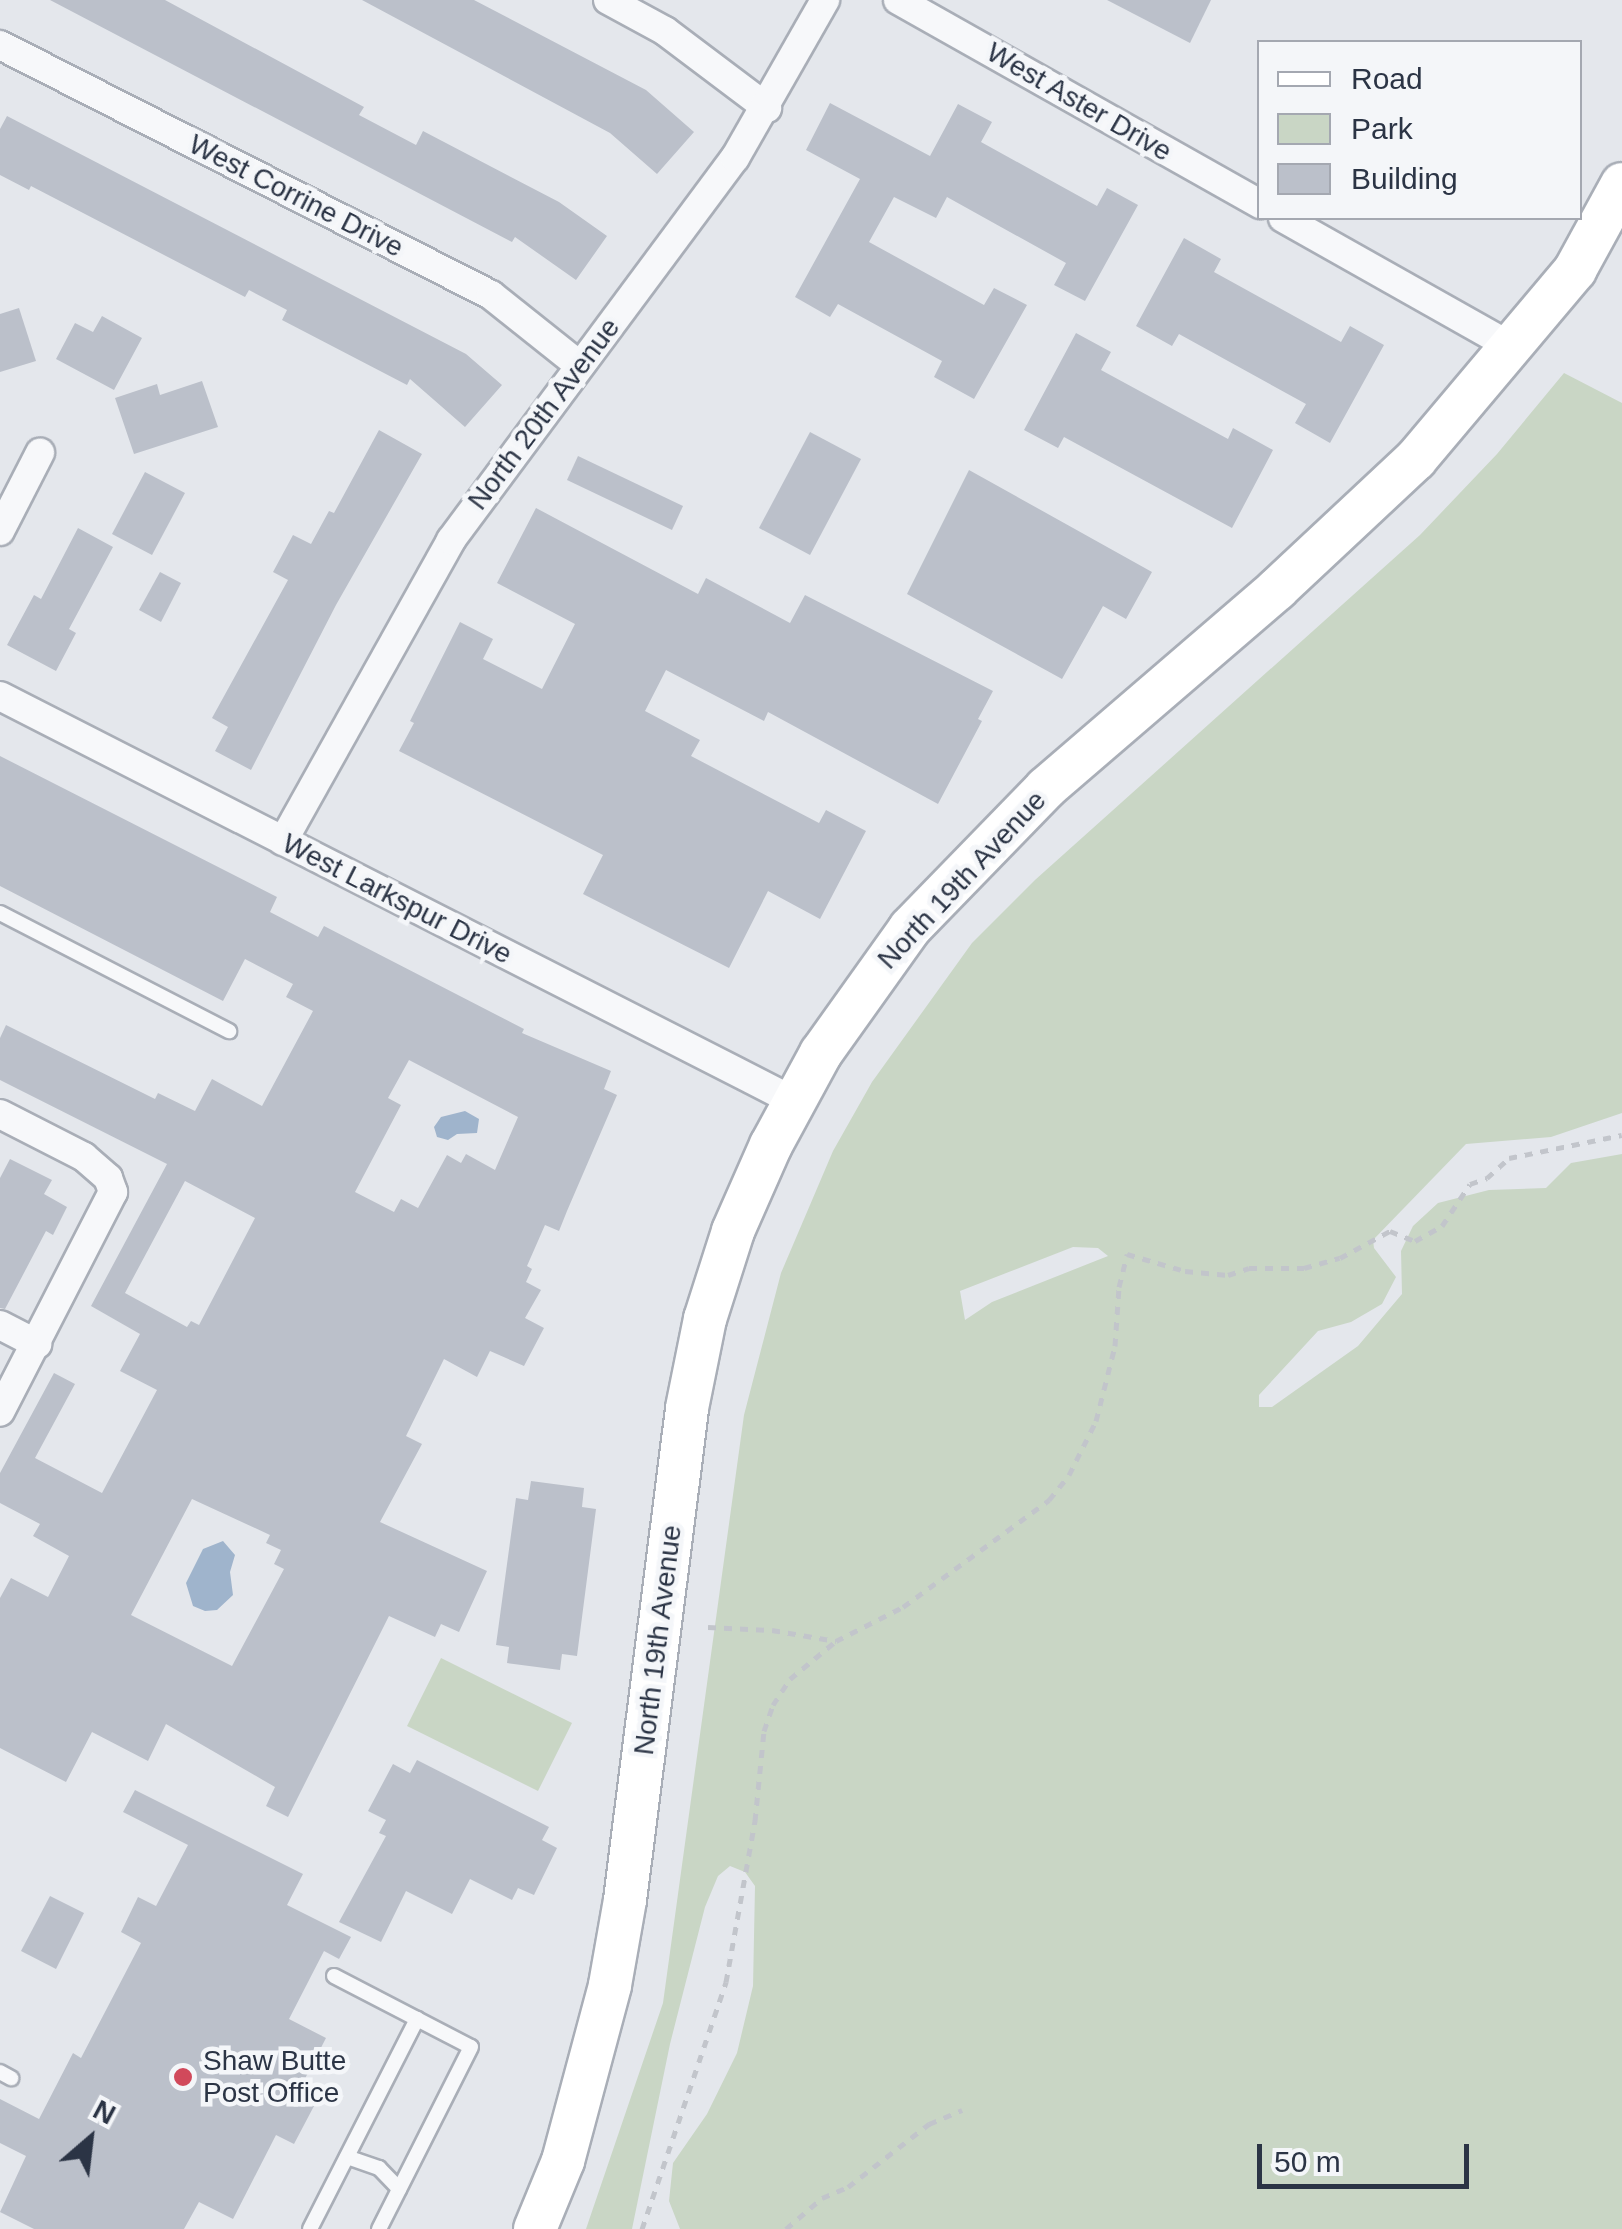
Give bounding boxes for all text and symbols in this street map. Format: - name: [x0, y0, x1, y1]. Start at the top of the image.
- street label: West Aster Drive: [980, 35, 1178, 169]
- legend: [1257, 40, 1582, 220]
- text: Road: [1351, 62, 1423, 95]
- text: Park: [1351, 112, 1413, 145]
- street label: West Corrine Drive: [183, 127, 409, 265]
- text: Building: [1351, 162, 1458, 195]
- street label: North 20th Avenue: [460, 311, 628, 517]
- street label: North 19th Avenue: [870, 783, 1054, 977]
- street label: West Larkspur Drive: [277, 827, 517, 971]
- street label: North 19th Avenue: [627, 1522, 689, 1758]
- place label: Shaw Butte Post Office: [203, 2044, 346, 2110]
- marker: Shaw Butte Post Office: [172, 2066, 194, 2088]
- north arrow: [40, 2089, 140, 2189]
- text: N: [88, 2094, 121, 2131]
- scale bar: [1262, 2124, 1474, 2186]
- text: 50 m: [1274, 2145, 1341, 2178]

